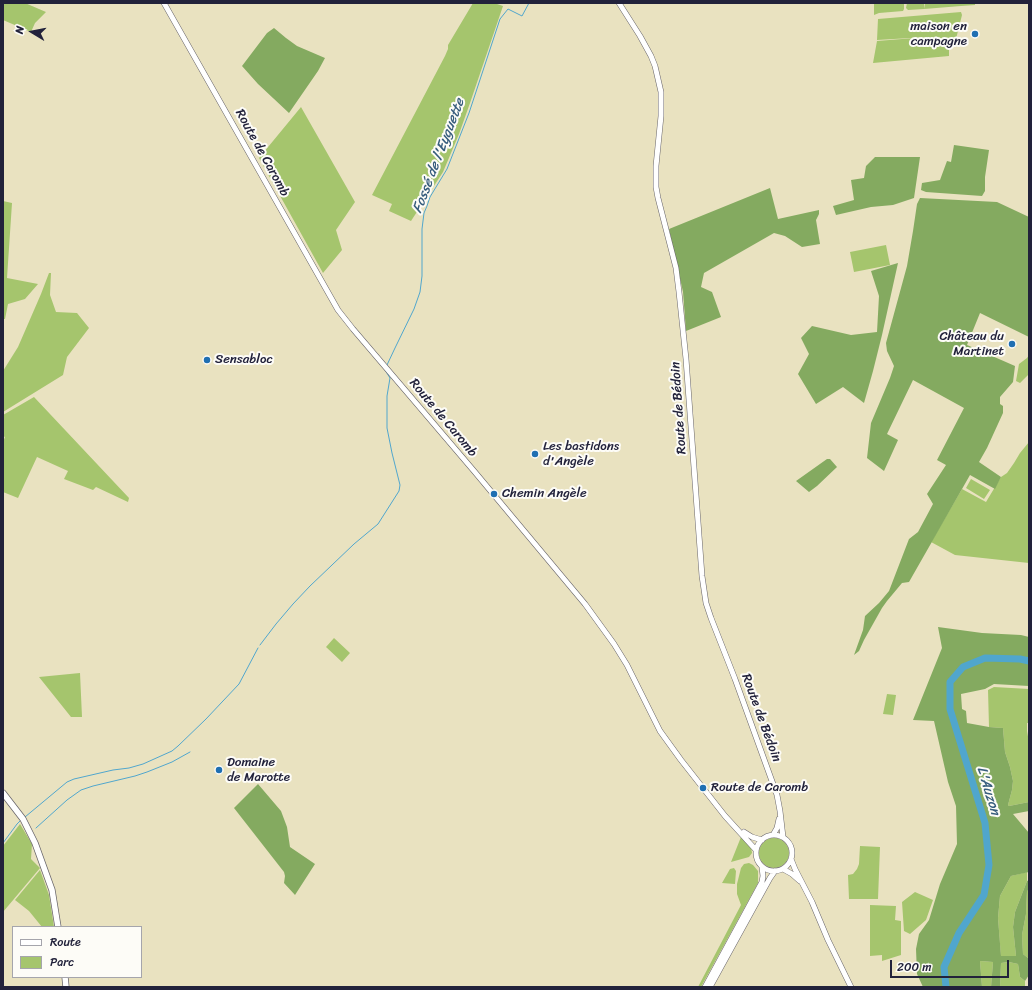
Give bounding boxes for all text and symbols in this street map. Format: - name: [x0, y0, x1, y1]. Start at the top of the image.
- north arrow: [12, 12, 52, 52]
- place label: maison en campagne: [910, 19, 967, 50]
- text: N: [10, 24, 30, 35]
- marker: maison en campagne: [970, 29, 980, 39]
- water label: Fossé de l'Eyguette: [409, 96, 469, 216]
- street label: Route de Caromb: [232, 107, 292, 199]
- place label: Château du Martinet: [939, 329, 1004, 360]
- marker: Château du Martinet: [1007, 339, 1017, 349]
- place label: Sensabloc: [215, 352, 273, 368]
- marker: Sensabloc: [202, 355, 212, 365]
- street label: Route de Bédoin: [668, 361, 690, 455]
- street label: Route de Caromb: [406, 376, 480, 460]
- place label: Les bastidons d'Angèle: [543, 439, 619, 470]
- marker: Les bastidons d'Angèle: [530, 449, 540, 459]
- place label: Chemin Angèle: [502, 486, 587, 502]
- marker: Chemin Angèle: [489, 489, 499, 499]
- street label: Route de Bédoin: [738, 672, 784, 764]
- place label: Domaine de Marotte: [227, 755, 290, 786]
- marker: Domaine de Marotte: [214, 765, 224, 775]
- water label: L'Auzon: [973, 765, 1003, 817]
- place label: Route de Caromb: [711, 780, 808, 796]
- marker: Route de Caromb: [698, 783, 708, 793]
- legend: [12, 926, 142, 978]
- text: Route: [50, 931, 81, 953]
- text: Parc: [50, 951, 74, 973]
- scale bar: [892, 952, 1011, 978]
- text: 200 m: [897, 956, 931, 978]

